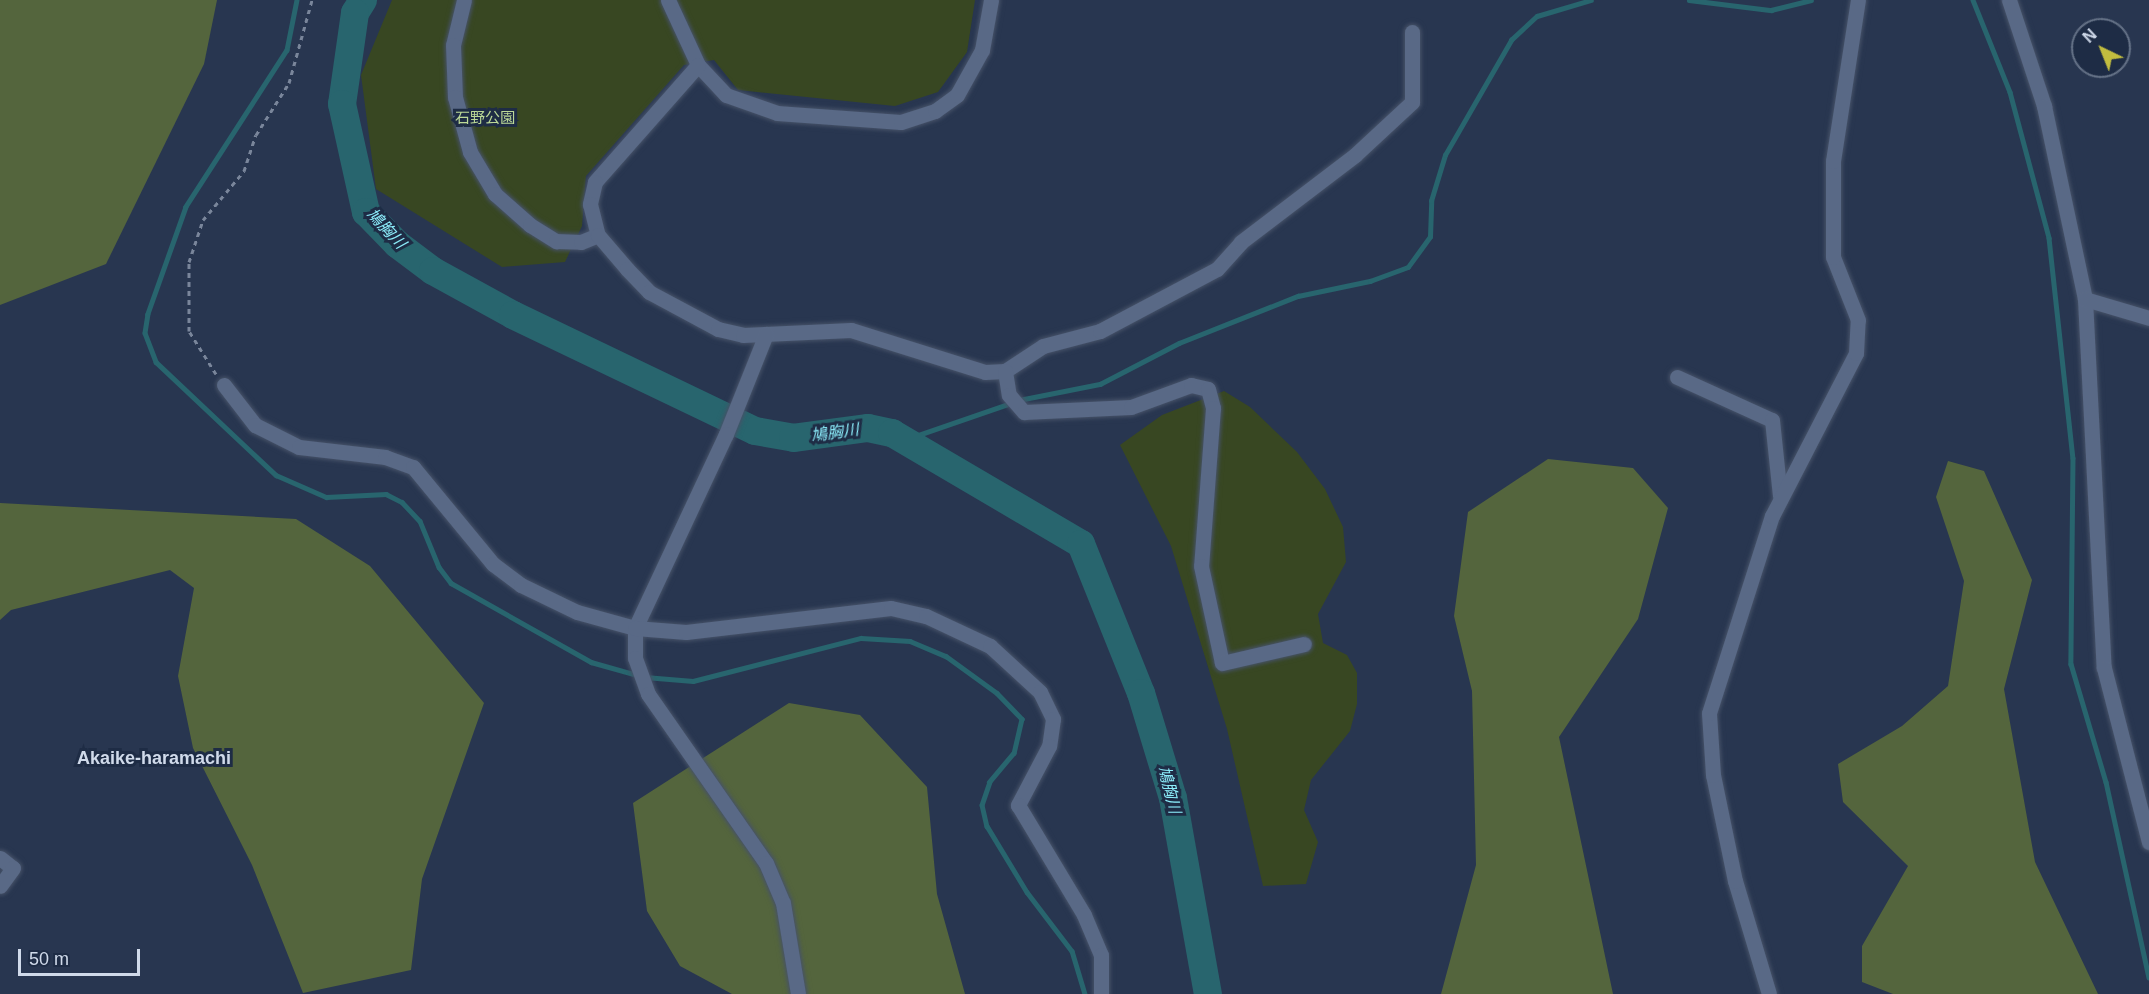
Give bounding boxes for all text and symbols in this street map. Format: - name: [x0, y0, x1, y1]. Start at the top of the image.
- north arrow: [2071, 18, 2131, 78]
- text: N: [2080, 26, 2100, 46]
- park label: 石野公園: [455, 109, 515, 127]
- water label: 鳩胸川: [363, 205, 409, 253]
- water label: 鳩胸川: [810, 420, 860, 446]
- district label: Akaike-haramachi: [77, 747, 231, 769]
- water label: 鳩胸川: [1154, 764, 1184, 816]
- scale bar: [21, 937, 142, 975]
- text: 50 m: [29, 949, 69, 969]

